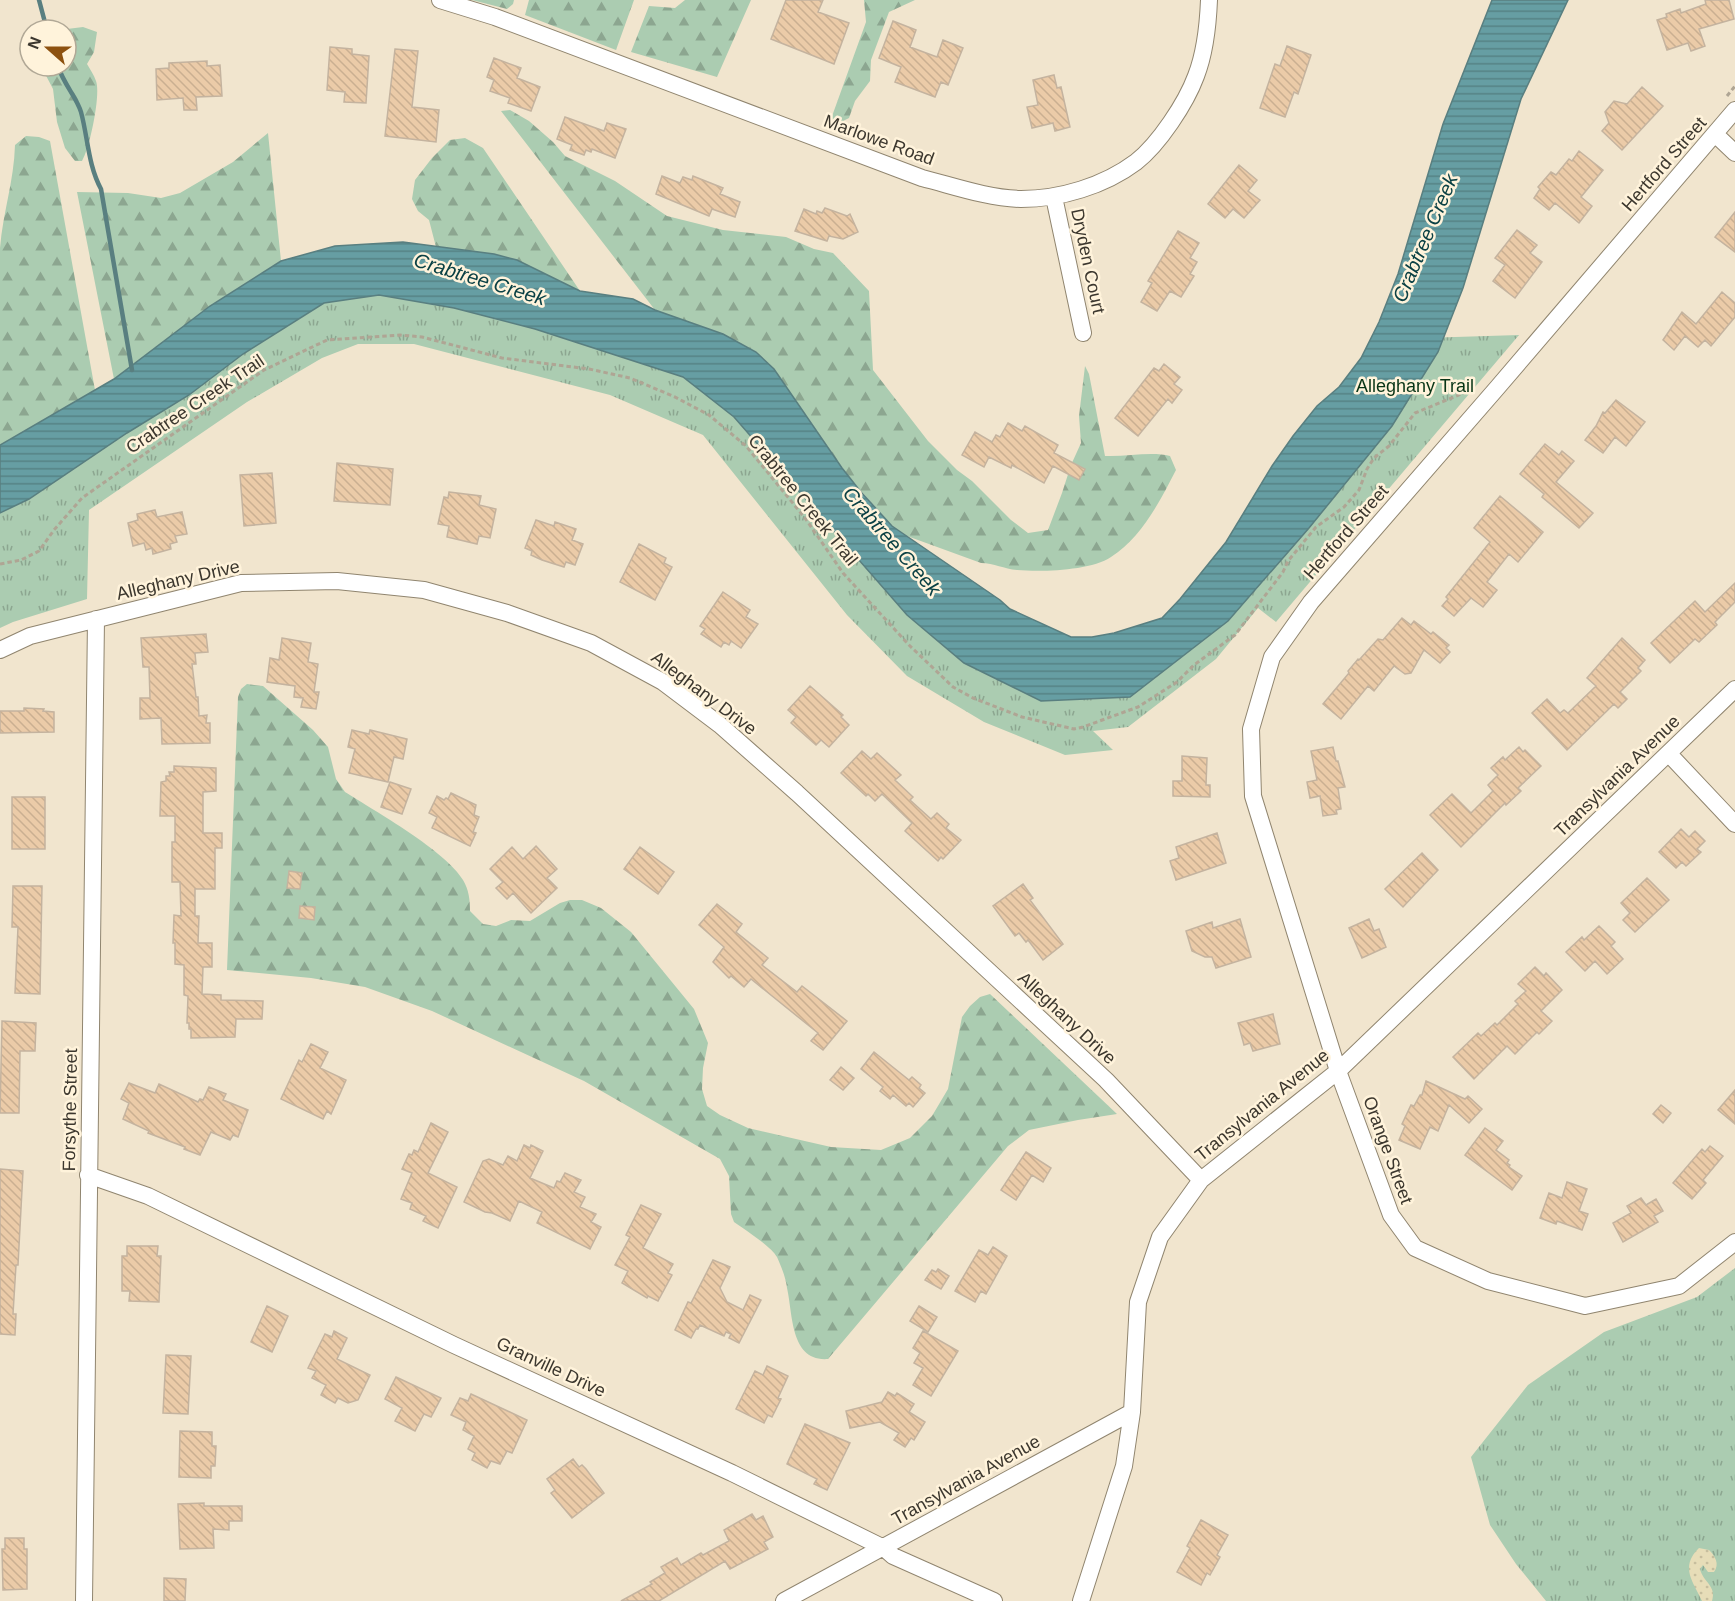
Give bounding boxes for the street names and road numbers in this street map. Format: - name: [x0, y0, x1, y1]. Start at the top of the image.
- street label: Marlowe Road: [821, 111, 937, 169]
- street label: Hertford Street: [1618, 113, 1710, 215]
- street label: Dryden Court: [1067, 207, 1109, 315]
- street label: Crabtree Creek Trail: [122, 350, 268, 458]
- street label: Crabtree Creek Trail: [744, 431, 862, 569]
- street label: Hertford Street: [1300, 481, 1392, 583]
- street label: Alleghany Drive: [114, 556, 242, 604]
- street label: Alleghany Drive: [648, 647, 760, 739]
- street label: Transylvania Avenue: [1550, 711, 1684, 841]
- street label: Alleghany Drive: [1014, 968, 1120, 1068]
- street label: Transylvania Avenue: [1191, 1045, 1333, 1165]
- street label: Forsythe Street: [59, 1048, 81, 1172]
- street label: Orange Street: [1359, 1093, 1417, 1207]
- street label: Granville Drive: [493, 1333, 609, 1401]
- street label: Transylvania Avenue: [889, 1431, 1043, 1529]

